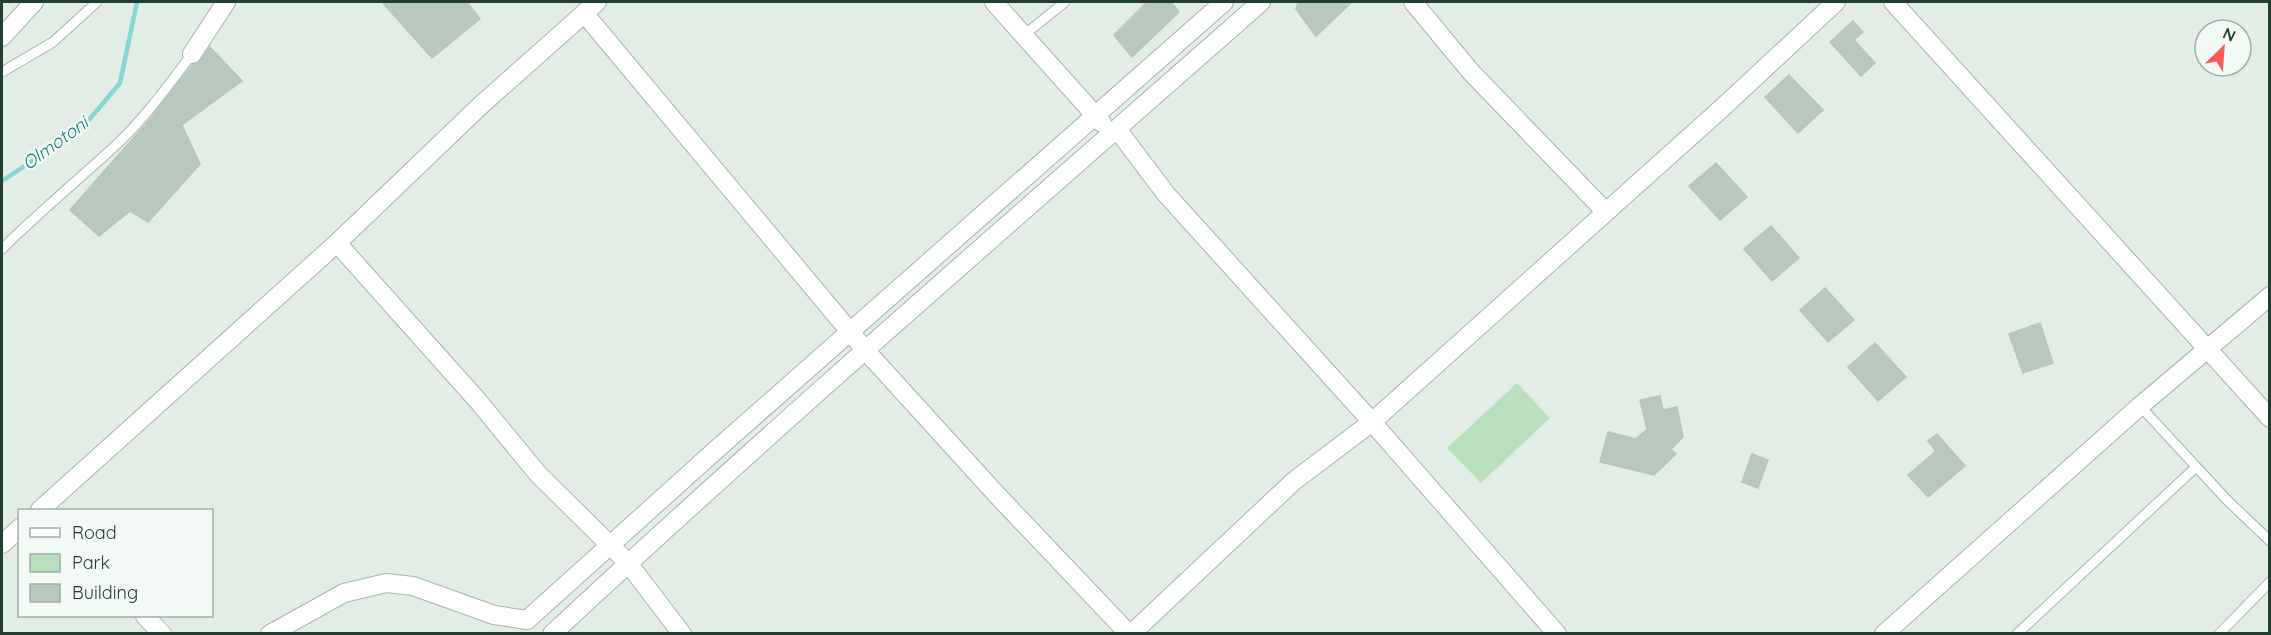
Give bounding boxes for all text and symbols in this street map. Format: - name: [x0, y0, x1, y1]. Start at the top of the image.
- north arrow: [2193, 18, 2253, 78]
- text: N: [2220, 23, 2239, 46]
- water label: Olmotoni: [17, 110, 94, 175]
- legend: [18, 509, 213, 617]
- text: Road: [72, 521, 117, 544]
- text: Park: [72, 551, 110, 574]
- text: Building: [72, 581, 138, 604]

